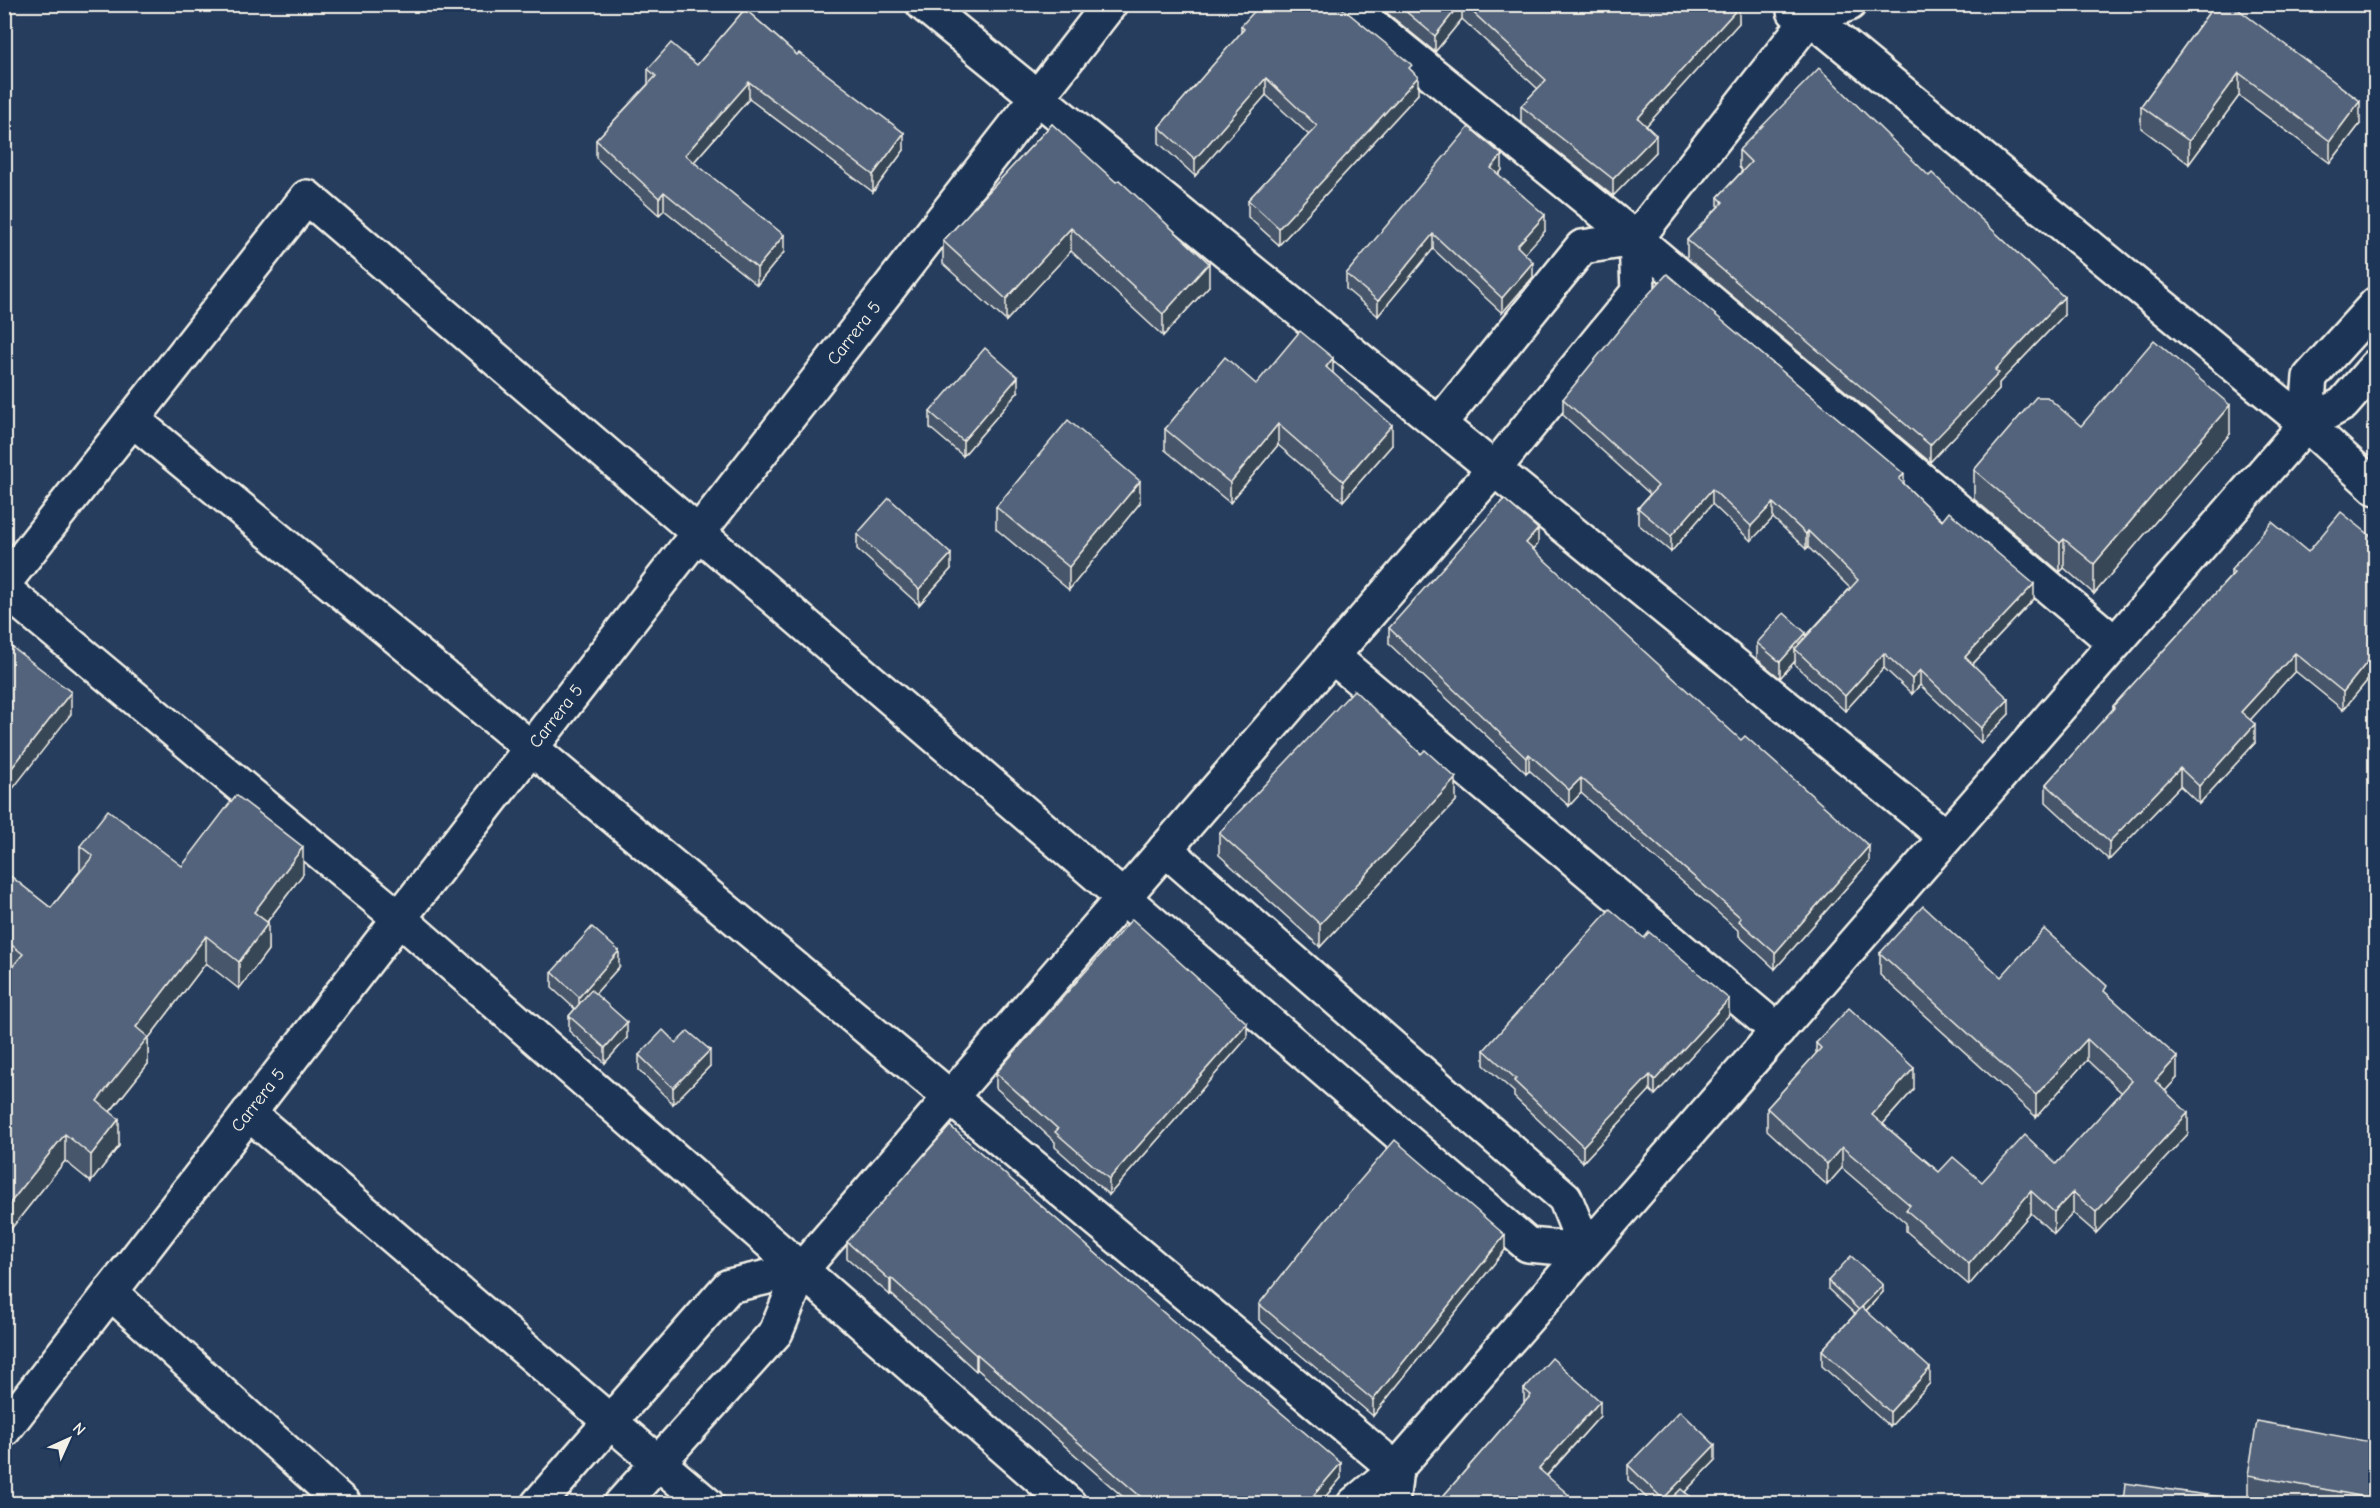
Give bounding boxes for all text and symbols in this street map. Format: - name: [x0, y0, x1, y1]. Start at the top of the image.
- street label: Carrera 5: [823, 297, 886, 369]
- street label: Carrera 5: [525, 680, 588, 752]
- street label: Carrera 5: [227, 1064, 290, 1136]
- north arrow: [39, 1409, 99, 1469]
- text: N: [69, 1419, 89, 1439]

